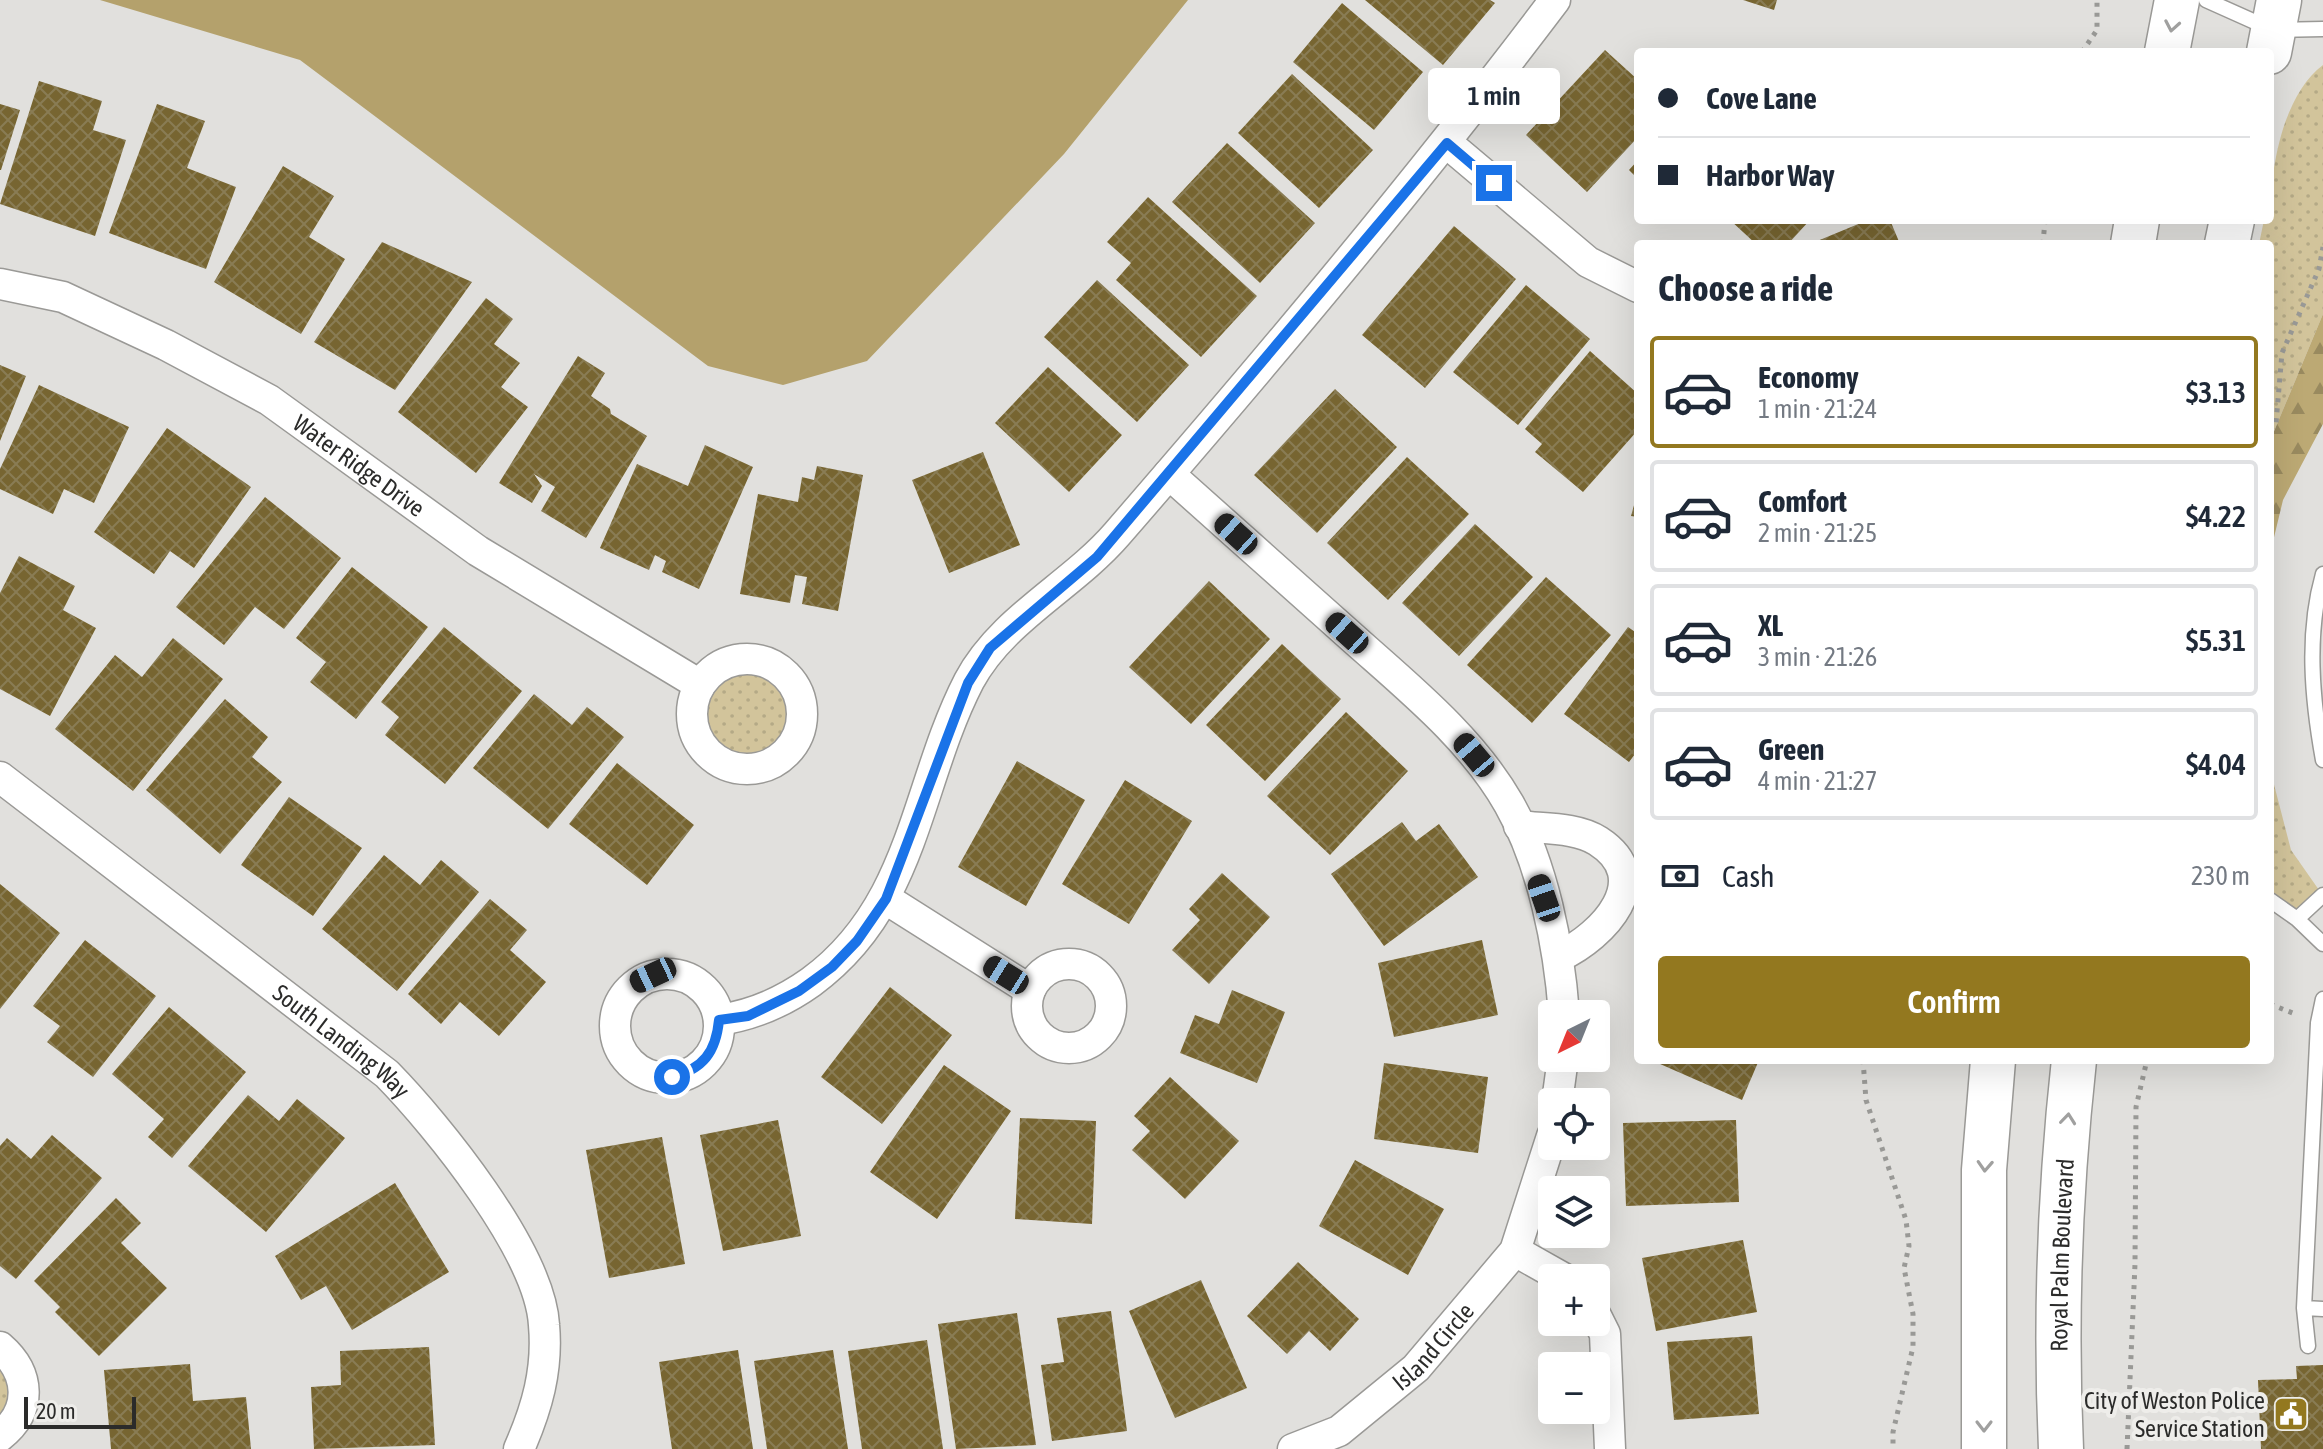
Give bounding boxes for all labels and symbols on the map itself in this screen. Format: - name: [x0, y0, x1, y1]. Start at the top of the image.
- one-way arrow: [2164, 19, 2181, 33]
- callout: 1 min: [1428, 67, 1560, 123]
- route end: [1476, 165, 1512, 201]
- street label: Water Ridge Drive: [288, 409, 430, 522]
- car: [1210, 509, 1262, 559]
- car: [1321, 608, 1373, 658]
- car: [1449, 729, 1499, 781]
- car: [1525, 871, 1563, 925]
- car: [979, 952, 1033, 998]
- car: [626, 954, 680, 996]
- street label: South Landing Way: [268, 979, 416, 1103]
- north arrow: [1538, 1000, 1610, 1072]
- route start: [654, 1059, 690, 1095]
- one-way arrow: [2059, 1112, 2076, 1125]
- street label: Royal Palm Boulevard: [2045, 1158, 2079, 1352]
- one-way arrow: [1976, 1160, 1993, 1173]
- street label: Island Circle: [1387, 1297, 1479, 1395]
- place label: City of Weston Police Service Station: [2084, 1387, 2265, 1442]
- scale bar: [24, 1393, 136, 1429]
- public building icon: City of Weston Police Service Station: [2272, 1395, 2310, 1433]
- one-way arrow: [1975, 1420, 1993, 1433]

